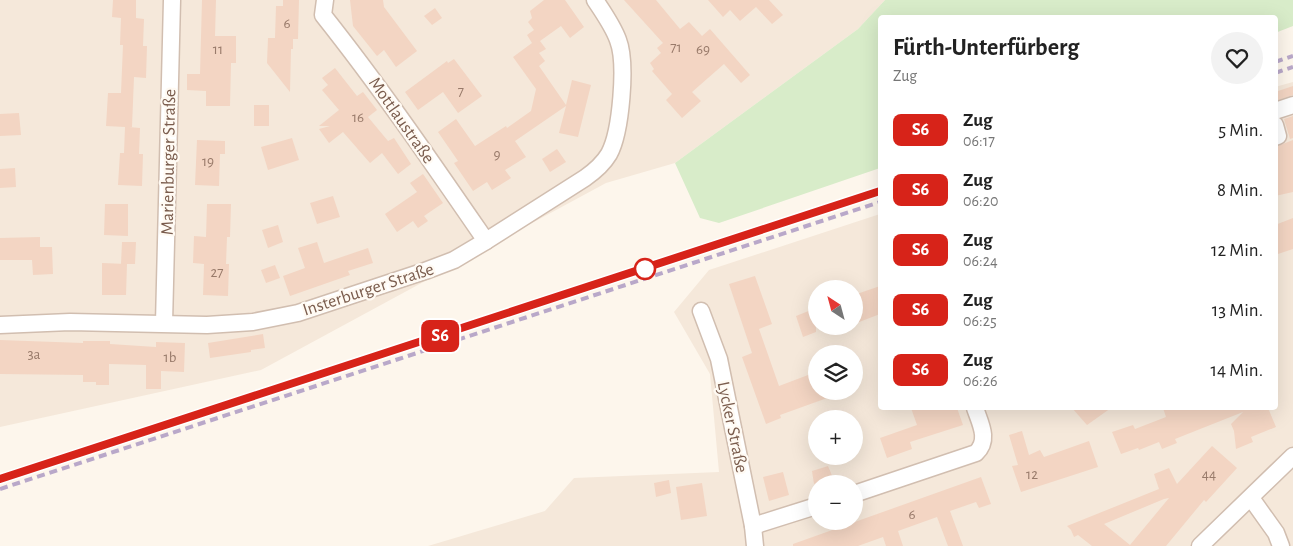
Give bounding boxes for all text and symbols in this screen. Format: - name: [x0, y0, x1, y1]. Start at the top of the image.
- house number: 6: [283, 16, 291, 31]
- button: heart: [1211, 32, 1263, 84]
- text: Fürth-Unterfürberg: [893, 36, 1079, 60]
- house number: 71: [670, 40, 682, 55]
- house number: 11: [213, 42, 223, 57]
- house number: 69: [696, 42, 710, 57]
- text: Zug: [893, 68, 917, 84]
- street label: Mottlaustraße: [365, 74, 437, 167]
- house number: 7: [458, 84, 464, 99]
- street label: Marienburger Straße: [159, 89, 179, 235]
- house number: 16: [352, 110, 364, 125]
- text: Zug: [963, 111, 993, 130]
- text: S6: [912, 121, 929, 139]
- text: 5 Min.: [1218, 121, 1263, 140]
- text: 06:17: [963, 133, 995, 149]
- house number: 9: [493, 147, 501, 162]
- house number: 19: [202, 154, 214, 169]
- text: Zug: [963, 171, 993, 190]
- text: S6: [912, 181, 929, 199]
- text: 8 Min.: [1217, 181, 1263, 200]
- text: 06:20: [963, 193, 998, 209]
- text: Zug: [963, 231, 993, 250]
- text: S6: [912, 241, 929, 259]
- text: 12 Min.: [1211, 241, 1263, 260]
- text: 06:24: [963, 253, 998, 269]
- unlabelled marker: [634, 258, 656, 280]
- street label: Insterburger Straße: [301, 260, 436, 320]
- house number: 27: [210, 265, 224, 280]
- north arrow: [808, 280, 862, 335]
- map controls: [808, 280, 863, 530]
- text: Zug: [963, 291, 993, 310]
- text: S6: [912, 301, 929, 319]
- text: 13 Min.: [1212, 301, 1263, 320]
- text: 06:25: [963, 313, 997, 329]
- line badge: S6: [418, 320, 462, 352]
- text: S6: [431, 327, 449, 345]
- button: layers: [808, 345, 863, 400]
- house number: 3a: [27, 347, 41, 362]
- house number: 1b: [164, 350, 177, 365]
- text: Zug: [963, 351, 993, 370]
- text: S6: [912, 361, 929, 379]
- text: 14 Min.: [1210, 361, 1263, 380]
- text: 06:26: [963, 373, 997, 389]
- street label: Lycker Straße: [714, 380, 750, 475]
- button: +: [808, 410, 863, 465]
- house number: 12: [1026, 467, 1038, 482]
- house number: 44: [1202, 467, 1216, 482]
- button: −: [808, 475, 863, 530]
- house number: 6: [908, 507, 916, 522]

